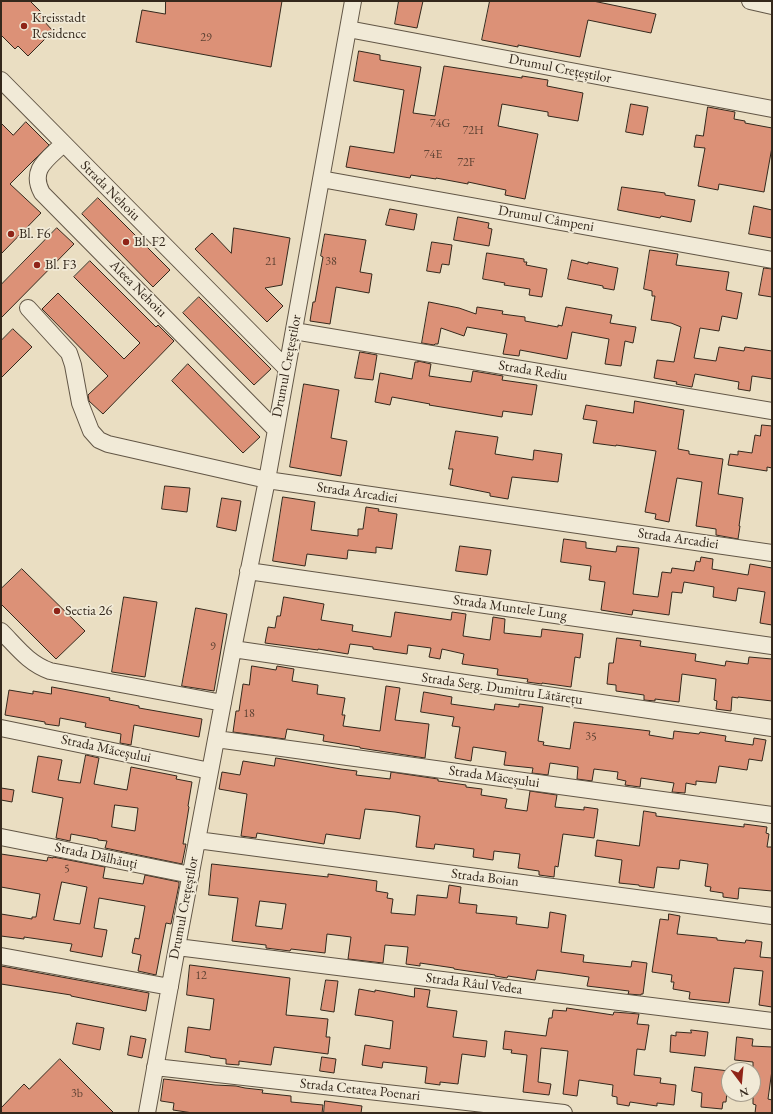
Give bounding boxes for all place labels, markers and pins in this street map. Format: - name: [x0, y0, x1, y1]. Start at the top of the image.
- place label: Kreisstadt Residence: [32, 10, 86, 42]
- marker: Kreisstadt Residence: [19, 21, 29, 31]
- place label: Bl. F6: [19, 226, 50, 242]
- marker: Bl. F6: [6, 229, 16, 239]
- place label: Bl. F2: [134, 234, 165, 250]
- marker: Bl. F2: [121, 237, 131, 247]
- place label: Bl. F3: [45, 257, 76, 273]
- marker: Bl. F3: [32, 260, 42, 270]
- place label: Sectia 26: [65, 603, 112, 619]
- marker: Sectia 26: [52, 606, 62, 616]

